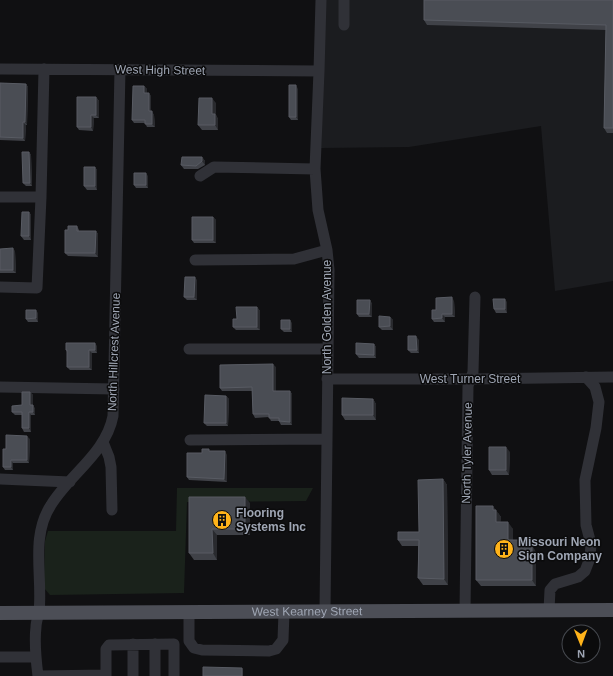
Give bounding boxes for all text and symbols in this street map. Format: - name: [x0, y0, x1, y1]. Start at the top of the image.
- street label: West High Street: [115, 62, 206, 78]
- street label: North Golden Avenue: [320, 259, 334, 374]
- street label: North Hillcrest Avenue: [105, 292, 123, 411]
- street label: West Turner Street: [420, 372, 521, 386]
- street label: North Tyler Avenue: [459, 402, 475, 504]
- place label: Flooring Systems Inc: [236, 506, 306, 534]
- building icon: Flooring Systems Inc: [211, 509, 233, 531]
- place label: Missouri Neon Sign Company: [518, 535, 602, 563]
- building icon: Missouri Neon Sign Company: [493, 538, 515, 560]
- street label: West Kearney Street: [252, 604, 363, 619]
- north arrow: [561, 624, 601, 664]
- text: N: [577, 648, 585, 660]

